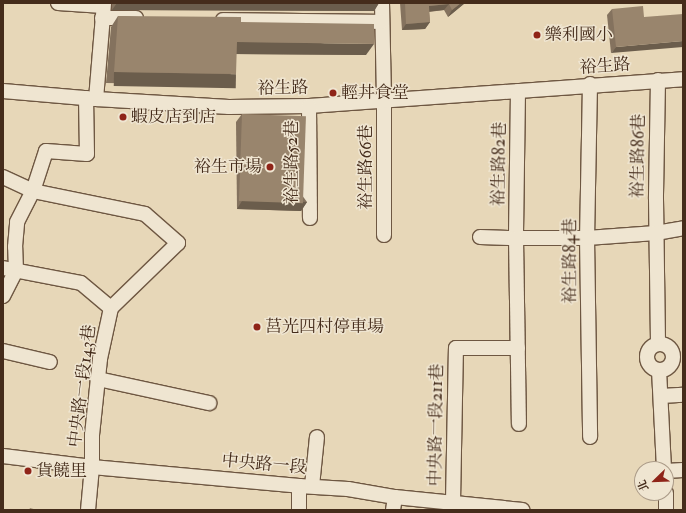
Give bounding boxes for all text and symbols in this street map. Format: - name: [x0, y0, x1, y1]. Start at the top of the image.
- place label: 樂利國小: [545, 25, 613, 45]
- marker: 樂利國小: [532, 30, 542, 40]
- street label: 裕生路: [579, 54, 631, 78]
- street label: 裕生路: [257, 77, 309, 99]
- place label: 輕丼食堂: [341, 83, 409, 103]
- marker: 輕丼食堂: [328, 88, 338, 98]
- place label: 蝦皮店到店: [131, 107, 216, 127]
- marker: 蝦皮店到店: [118, 112, 128, 122]
- street label: 裕生路86巷: [627, 114, 649, 198]
- street label: 裕生路52巷: [282, 120, 302, 204]
- street label: 裕生路82巷: [488, 122, 510, 206]
- street label: 裕生路66巷: [356, 124, 376, 210]
- place label: 裕生市場: [194, 157, 262, 177]
- marker: 裕生市場: [265, 162, 275, 172]
- street label: 裕生路84巷: [560, 218, 580, 304]
- place label: 莒光四村停車場: [265, 317, 384, 337]
- marker: 莒光四村停車場: [252, 322, 262, 332]
- street label: 中央路一段143巷: [64, 323, 100, 449]
- street label: 中央路一段211巷: [425, 363, 447, 487]
- street label: 中央路一段: [221, 450, 307, 478]
- place label: 貨饒里: [36, 461, 87, 481]
- north arrow: [634, 461, 674, 501]
- marker: 貨饒里: [23, 466, 33, 476]
- text: 北: [635, 478, 652, 493]

